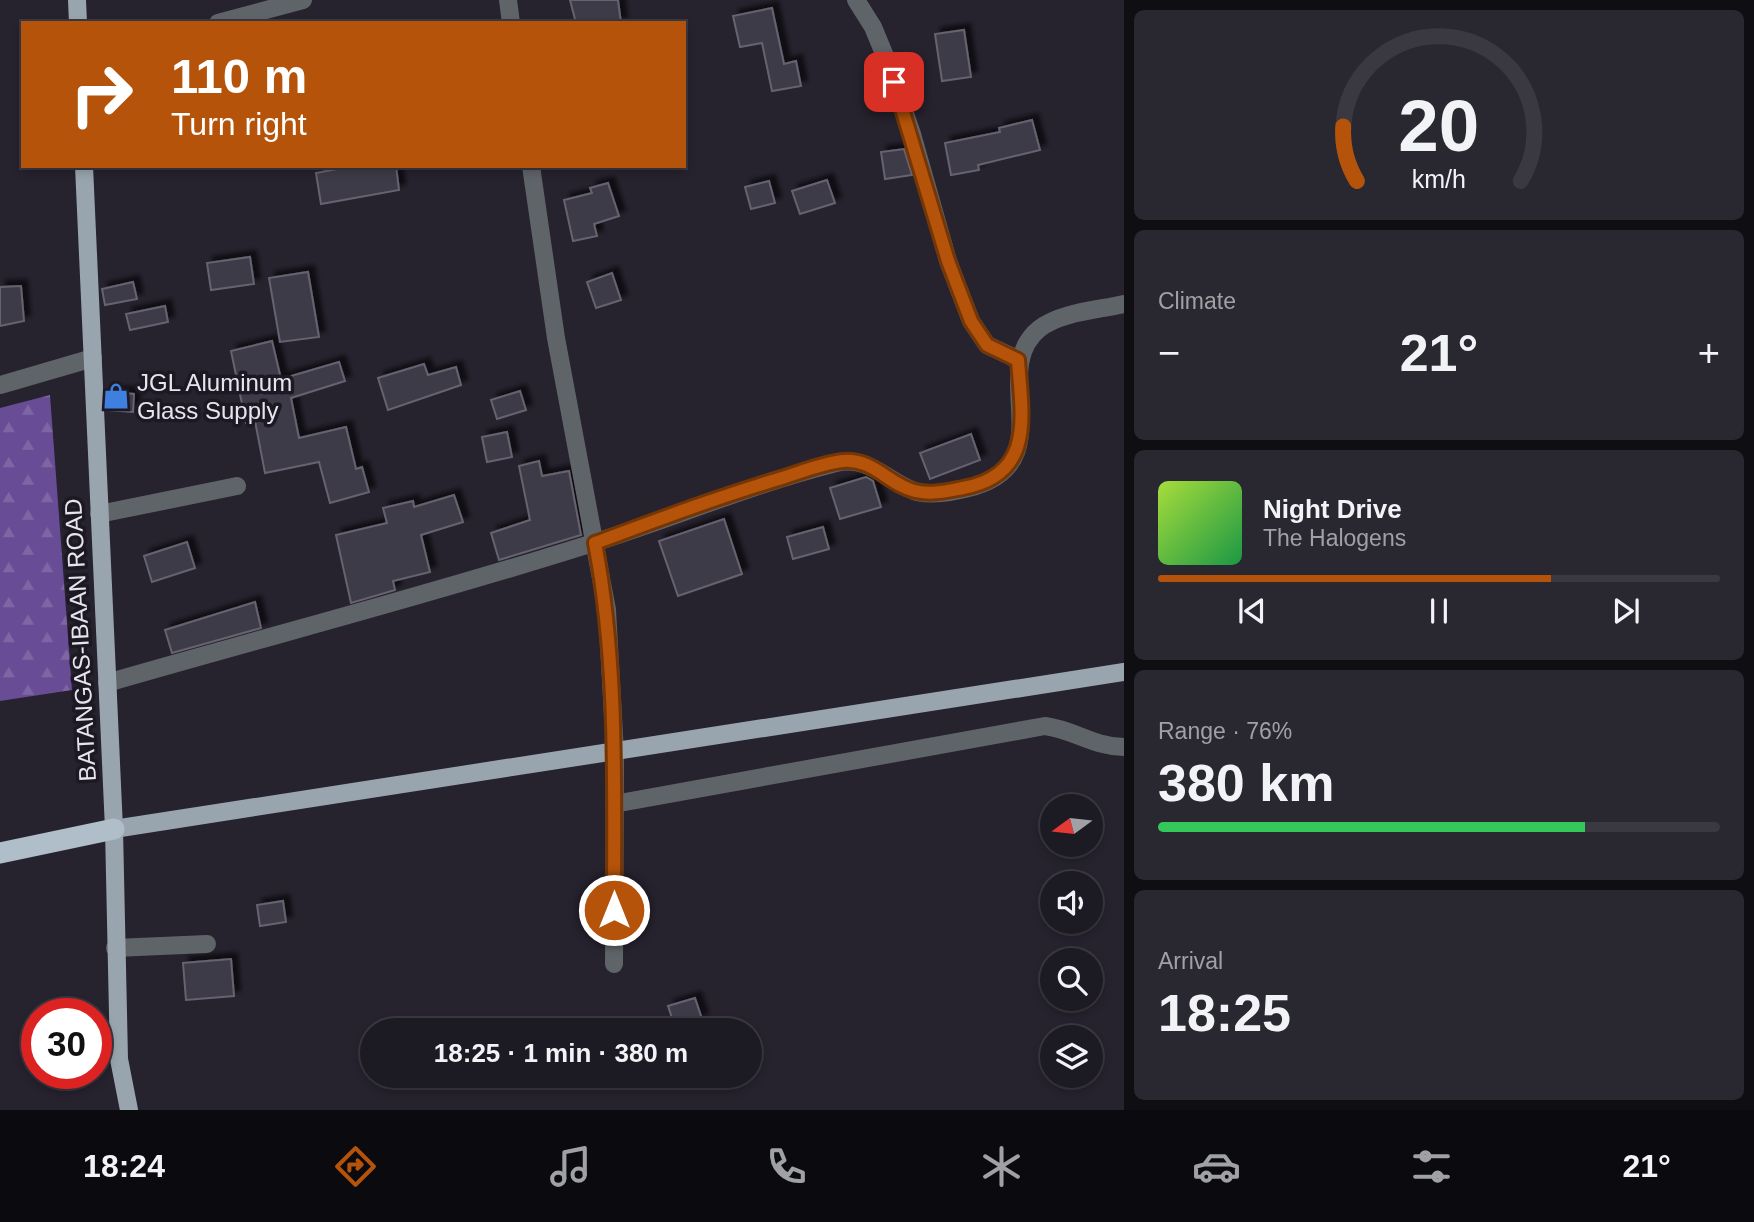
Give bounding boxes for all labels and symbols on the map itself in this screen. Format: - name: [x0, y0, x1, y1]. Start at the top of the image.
- pin: [864, 52, 924, 112]
- place label: JGL Aluminum Glass Supply: [137, 369, 292, 424]
- shop icon: JGL Aluminum Glass Supply: [101, 381, 131, 411]
- street label: BATANGAS-IBAAN ROAD: [59, 498, 101, 782]
- north arrow: [1040, 794, 1102, 858]
- position arrow: [577, 873, 651, 947]
- speed limit sign: 30: [21, 998, 112, 1089]

